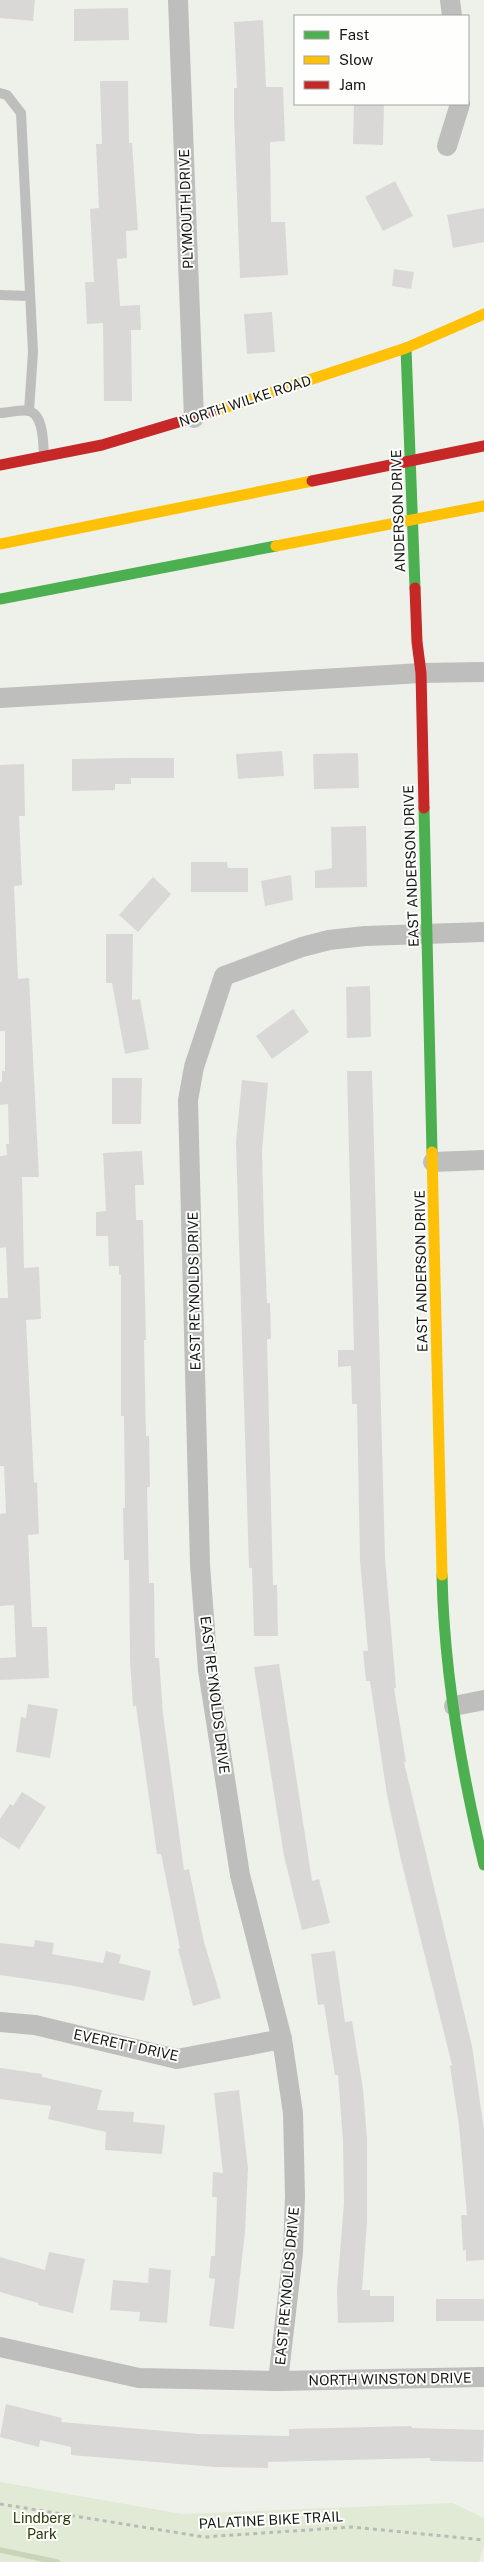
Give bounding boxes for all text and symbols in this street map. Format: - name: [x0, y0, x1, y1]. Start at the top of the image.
- legend: [294, 15, 469, 105]
- text: Fast: [339, 26, 369, 43]
- text: Slow: [339, 51, 374, 68]
- text: Jam: [339, 76, 366, 93]
- street label: PLYMOUTH DRIVE: [176, 149, 196, 269]
- street label: NORTH WILKE ROAD: [177, 372, 313, 430]
- street label: ANDERSON DRIVE: [388, 449, 408, 573]
- street label: EAST ANDERSON DRIVE: [400, 785, 422, 947]
- street label: EAST ANDERSON DRIVE: [412, 1190, 430, 1352]
- street label: EAST REYNOLDS DRIVE: [185, 1212, 203, 1370]
- street label: EAST REYNOLDS DRIVE: [197, 1615, 233, 1775]
- street label: EVERETT DRIVE: [72, 2026, 180, 2064]
- street label: EAST REYNOLDS DRIVE: [272, 2206, 302, 2366]
- street label: NORTH WINSTON DRIVE: [308, 2370, 472, 2388]
- street label: PALATINE BIKE TRAIL: [198, 2508, 344, 2532]
- park label: Lindberg Park: [13, 2510, 71, 2542]

